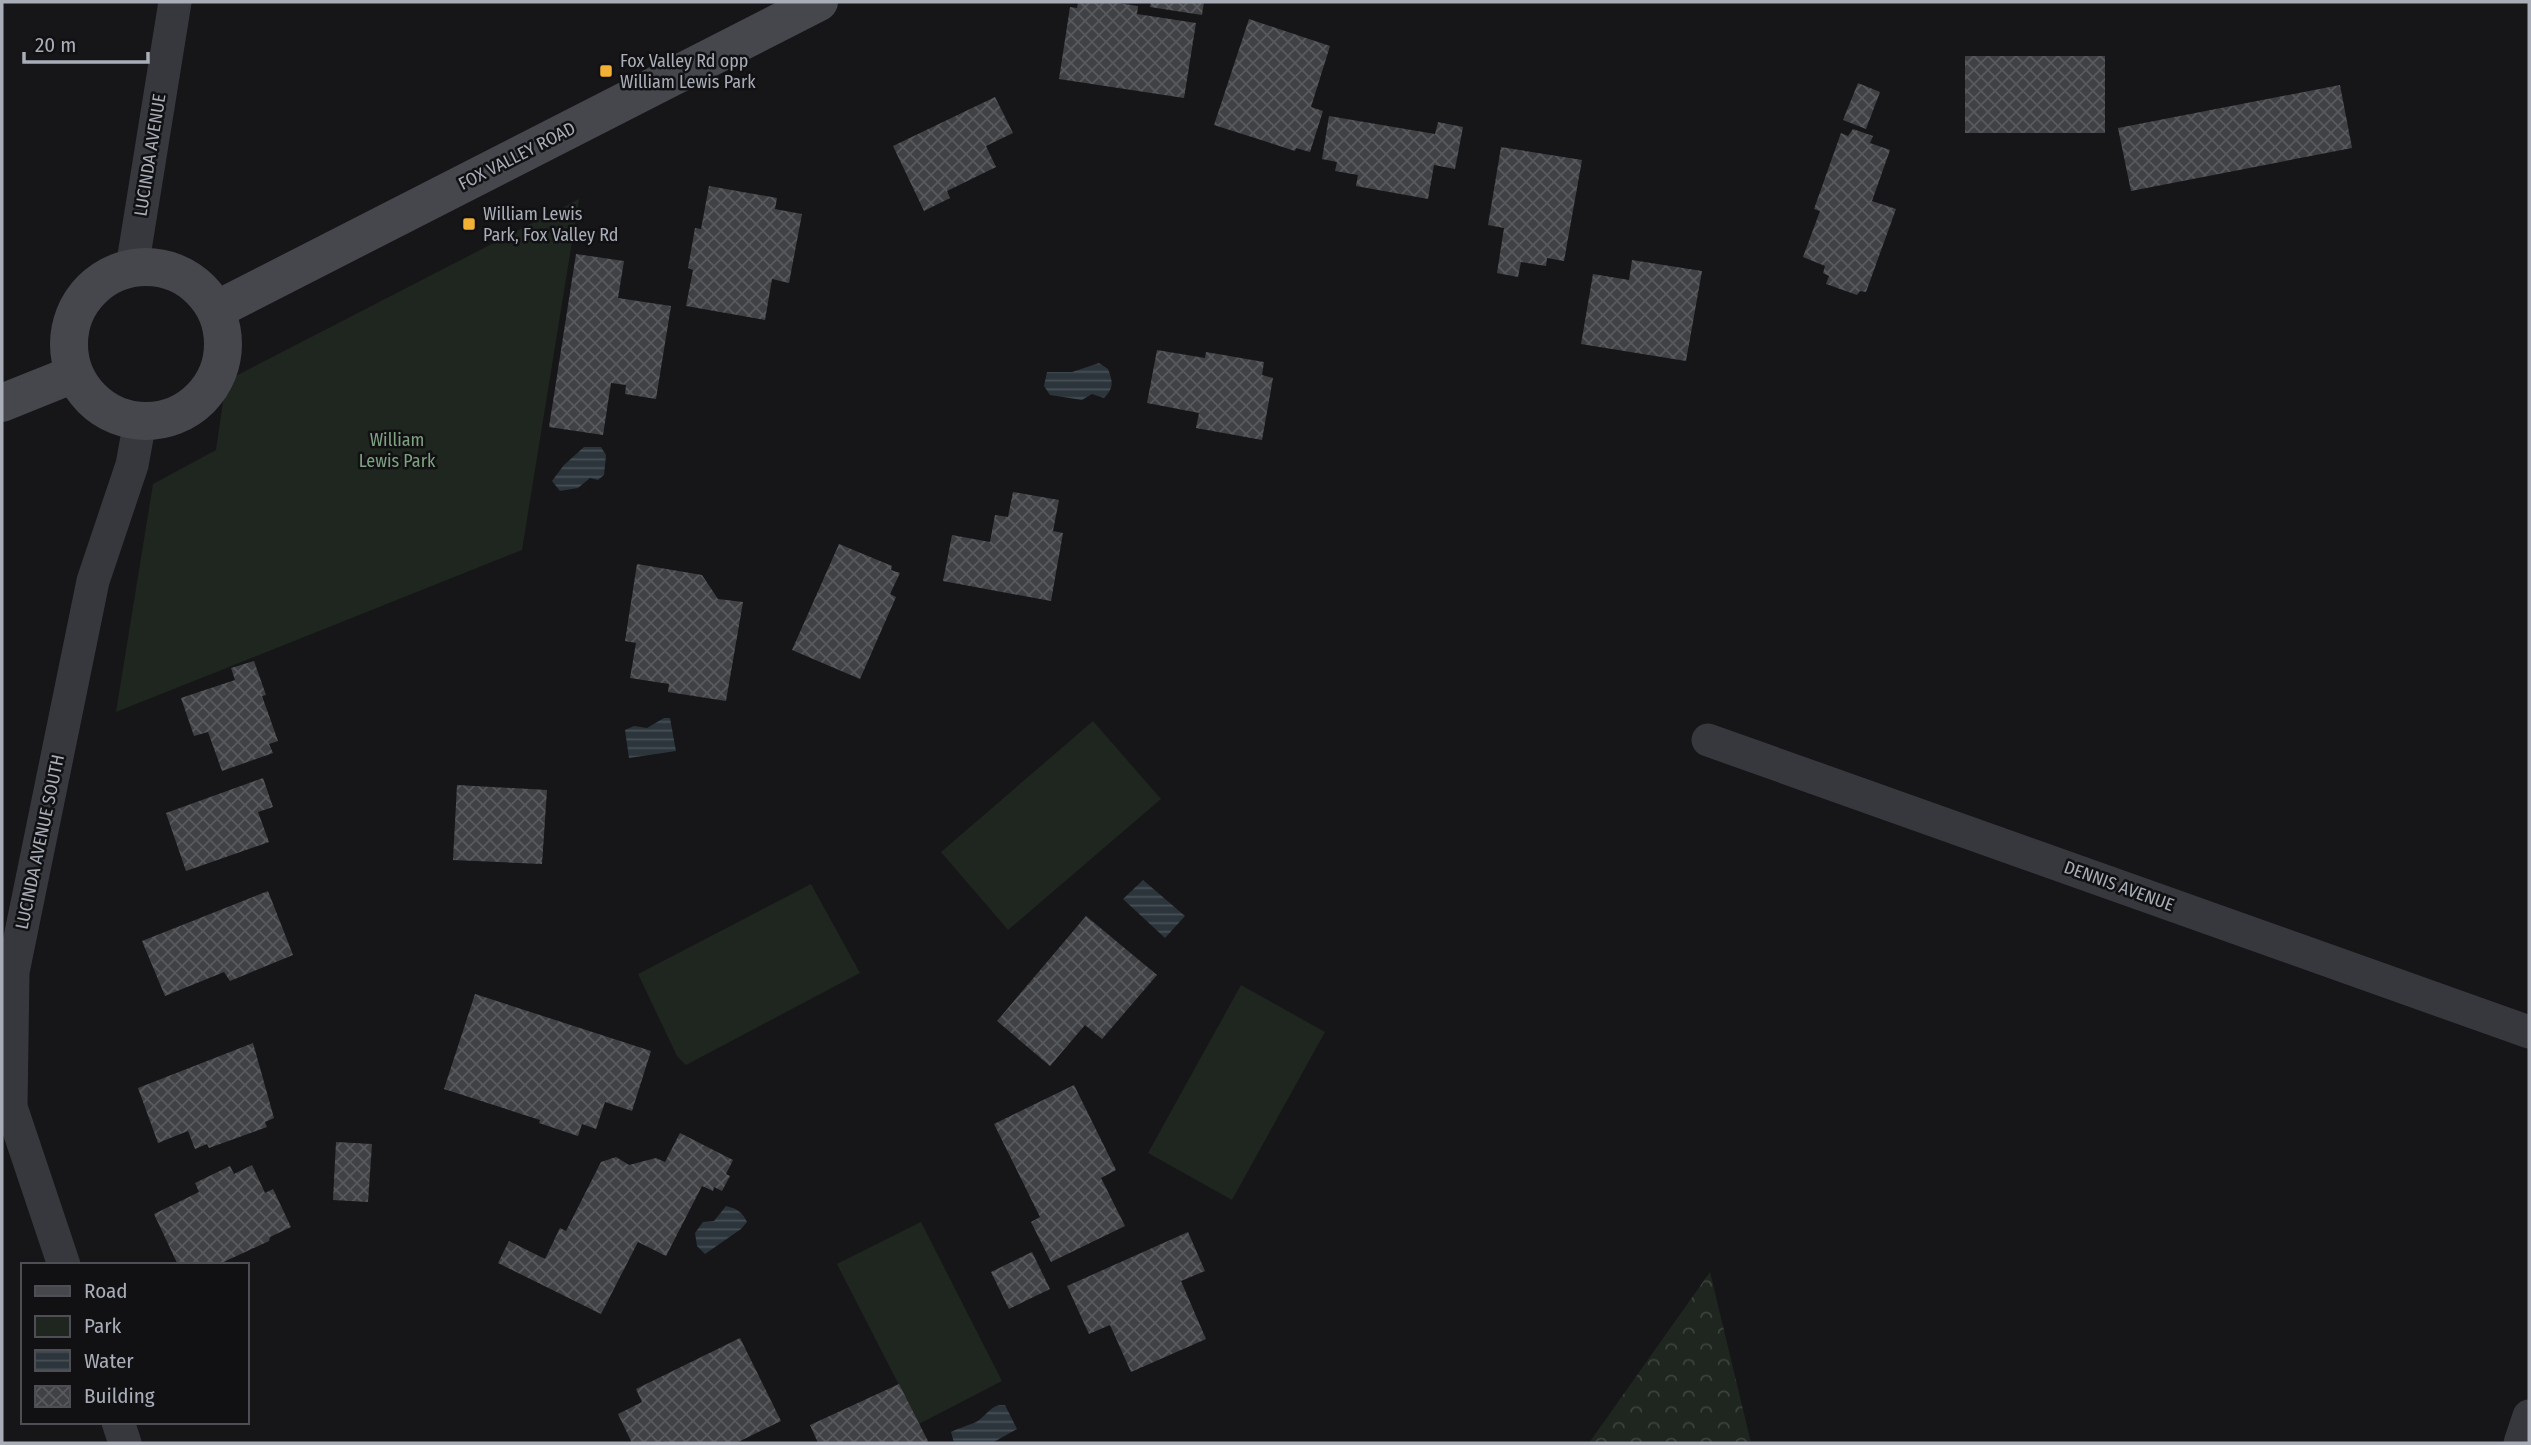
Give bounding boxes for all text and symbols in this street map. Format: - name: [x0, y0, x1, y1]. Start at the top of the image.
- scale bar: [24, 21, 149, 65]
- text: 20 m: [35, 32, 76, 58]
- place label: Fox Valley Rd opp William Lewis Park: [620, 50, 756, 93]
- marker: Fox Valley Rd opp William Lewis Park: [598, 63, 614, 79]
- street label: LUCINDA AVENUE: [129, 92, 171, 218]
- street label: FOX VALLEY ROAD: [455, 117, 579, 195]
- place label: William Lewis Park, Fox Valley Rd: [483, 203, 618, 246]
- marker: William Lewis Park, Fox Valley Rd: [461, 216, 477, 232]
- park label: William Lewis Park: [359, 429, 436, 472]
- street label: LUCINDA AVENUE SOUTH: [11, 753, 69, 931]
- street label: DENNIS AVENUE: [2061, 856, 2177, 916]
- legend: [21, 1263, 248, 1424]
- text: Road: [84, 1278, 128, 1304]
- text: Park: [84, 1313, 122, 1339]
- text: Water: [84, 1348, 134, 1374]
- text: Building: [84, 1383, 155, 1409]

